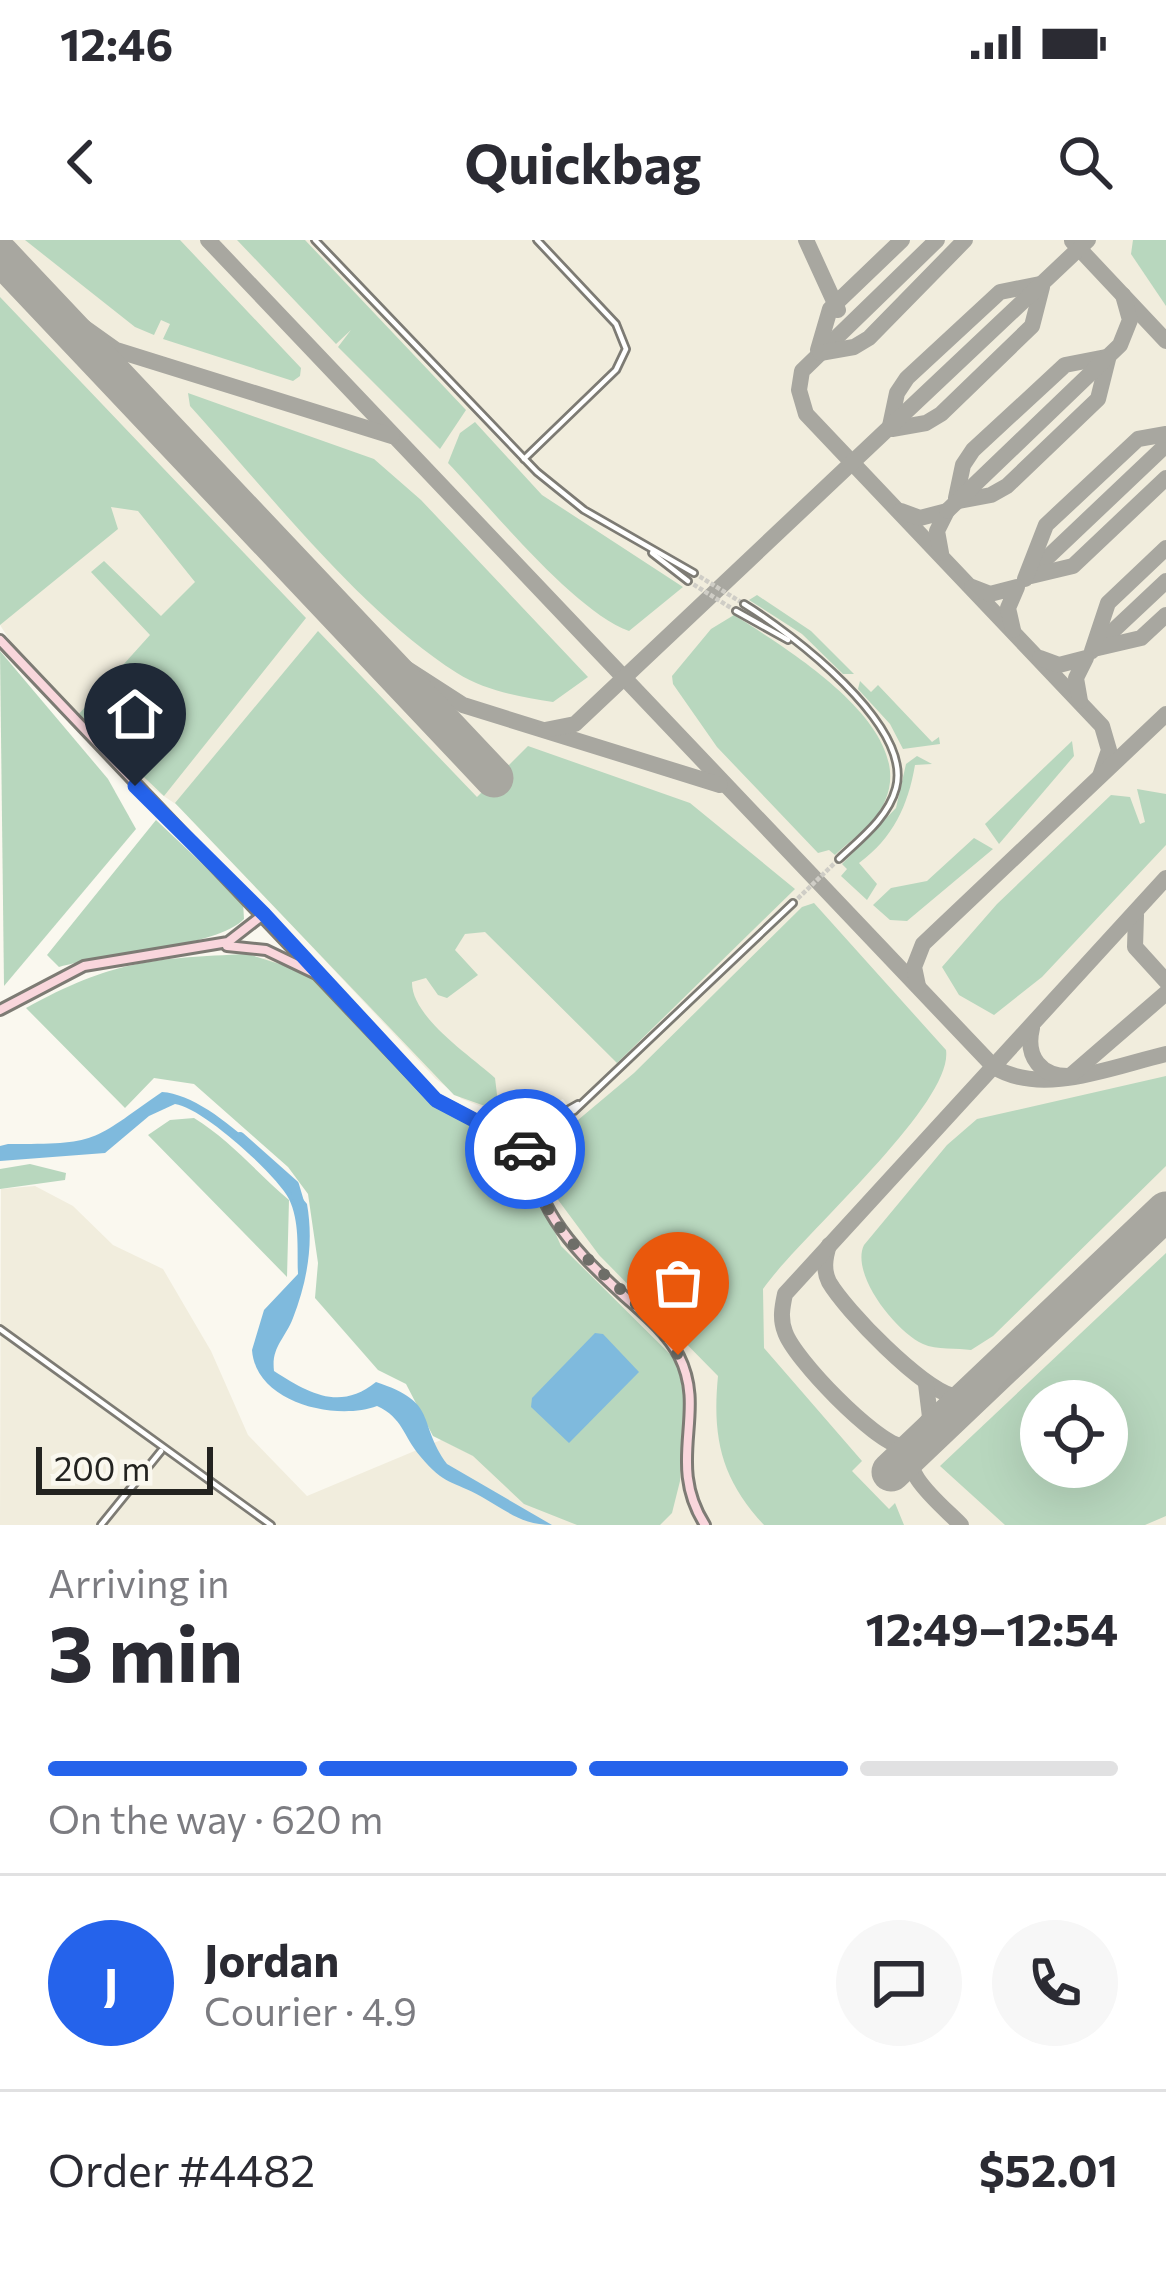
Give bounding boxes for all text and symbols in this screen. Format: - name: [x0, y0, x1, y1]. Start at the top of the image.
- text: 12:46: [60, 15, 173, 70]
- icon: back: [48, 129, 114, 195]
- text: Quickbag: [464, 129, 702, 195]
- icon: search: [1052, 129, 1118, 195]
- pin: [84, 663, 186, 786]
- icon: home: [102, 681, 168, 747]
- courier: [465, 1089, 585, 1209]
- icon: car: [492, 1116, 558, 1182]
- pin: [627, 1232, 729, 1355]
- icon: bag: [645, 1250, 711, 1316]
- map controls: [1020, 1380, 1128, 1488]
- button: locate: [1020, 1380, 1128, 1488]
- scale bar: [36, 1441, 213, 1494]
- text: 200 m: [54, 1447, 150, 1488]
- text: Arriving in: [48, 1558, 229, 1606]
- text: 12:49–12:54: [865, 1600, 1118, 1655]
- text: 3 min: [48, 1603, 243, 1698]
- text: On the way · 620 m: [48, 1794, 383, 1842]
- button: chat: [836, 1920, 962, 2046]
- button: phone: [992, 1920, 1118, 2046]
- text: Jordan: [204, 1931, 339, 1986]
- text: J: [104, 1955, 118, 2010]
- text: Courier · 4.9: [204, 1986, 417, 2034]
- text: Order #4482: [48, 2141, 315, 2196]
- text: $52.01: [979, 2141, 1118, 2196]

